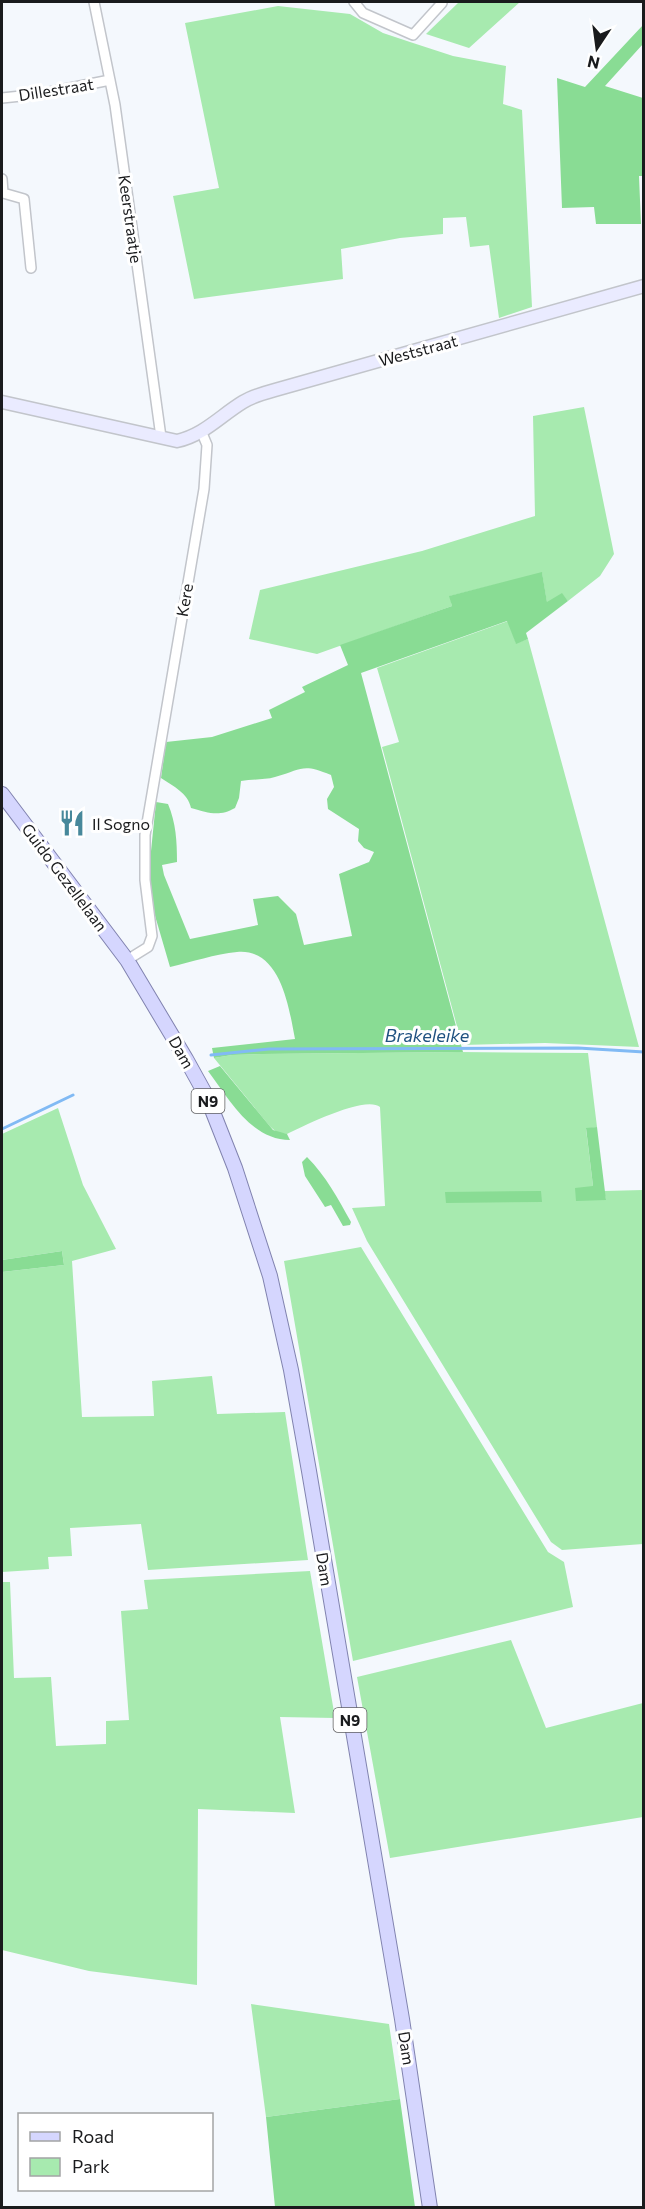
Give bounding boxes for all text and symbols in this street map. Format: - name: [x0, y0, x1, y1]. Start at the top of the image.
- north arrow: [567, 18, 627, 78]
- text: N: [586, 52, 601, 74]
- street label: Dillestraat: [17, 74, 95, 104]
- street label: Keerstraatje: [115, 174, 147, 264]
- street label: Weststraat: [377, 330, 460, 370]
- street label: Kere: [172, 582, 196, 618]
- restaurant icon: Il Sogno: [57, 808, 87, 838]
- place label: Il Sogno: [92, 814, 150, 833]
- street label: Guido Gezellelaan: [18, 819, 112, 935]
- water label: Brakeleike: [385, 1024, 470, 1046]
- street label: Dam: [165, 1032, 199, 1072]
- road number: N9: [192, 1089, 224, 1113]
- street label: Dam: [313, 1551, 337, 1587]
- road number: N9: [334, 1708, 366, 1732]
- street label: Dam: [395, 2030, 419, 2066]
- legend: [18, 2113, 213, 2191]
- text: Road: [72, 2125, 114, 2147]
- text: Park: [72, 2155, 110, 2177]

